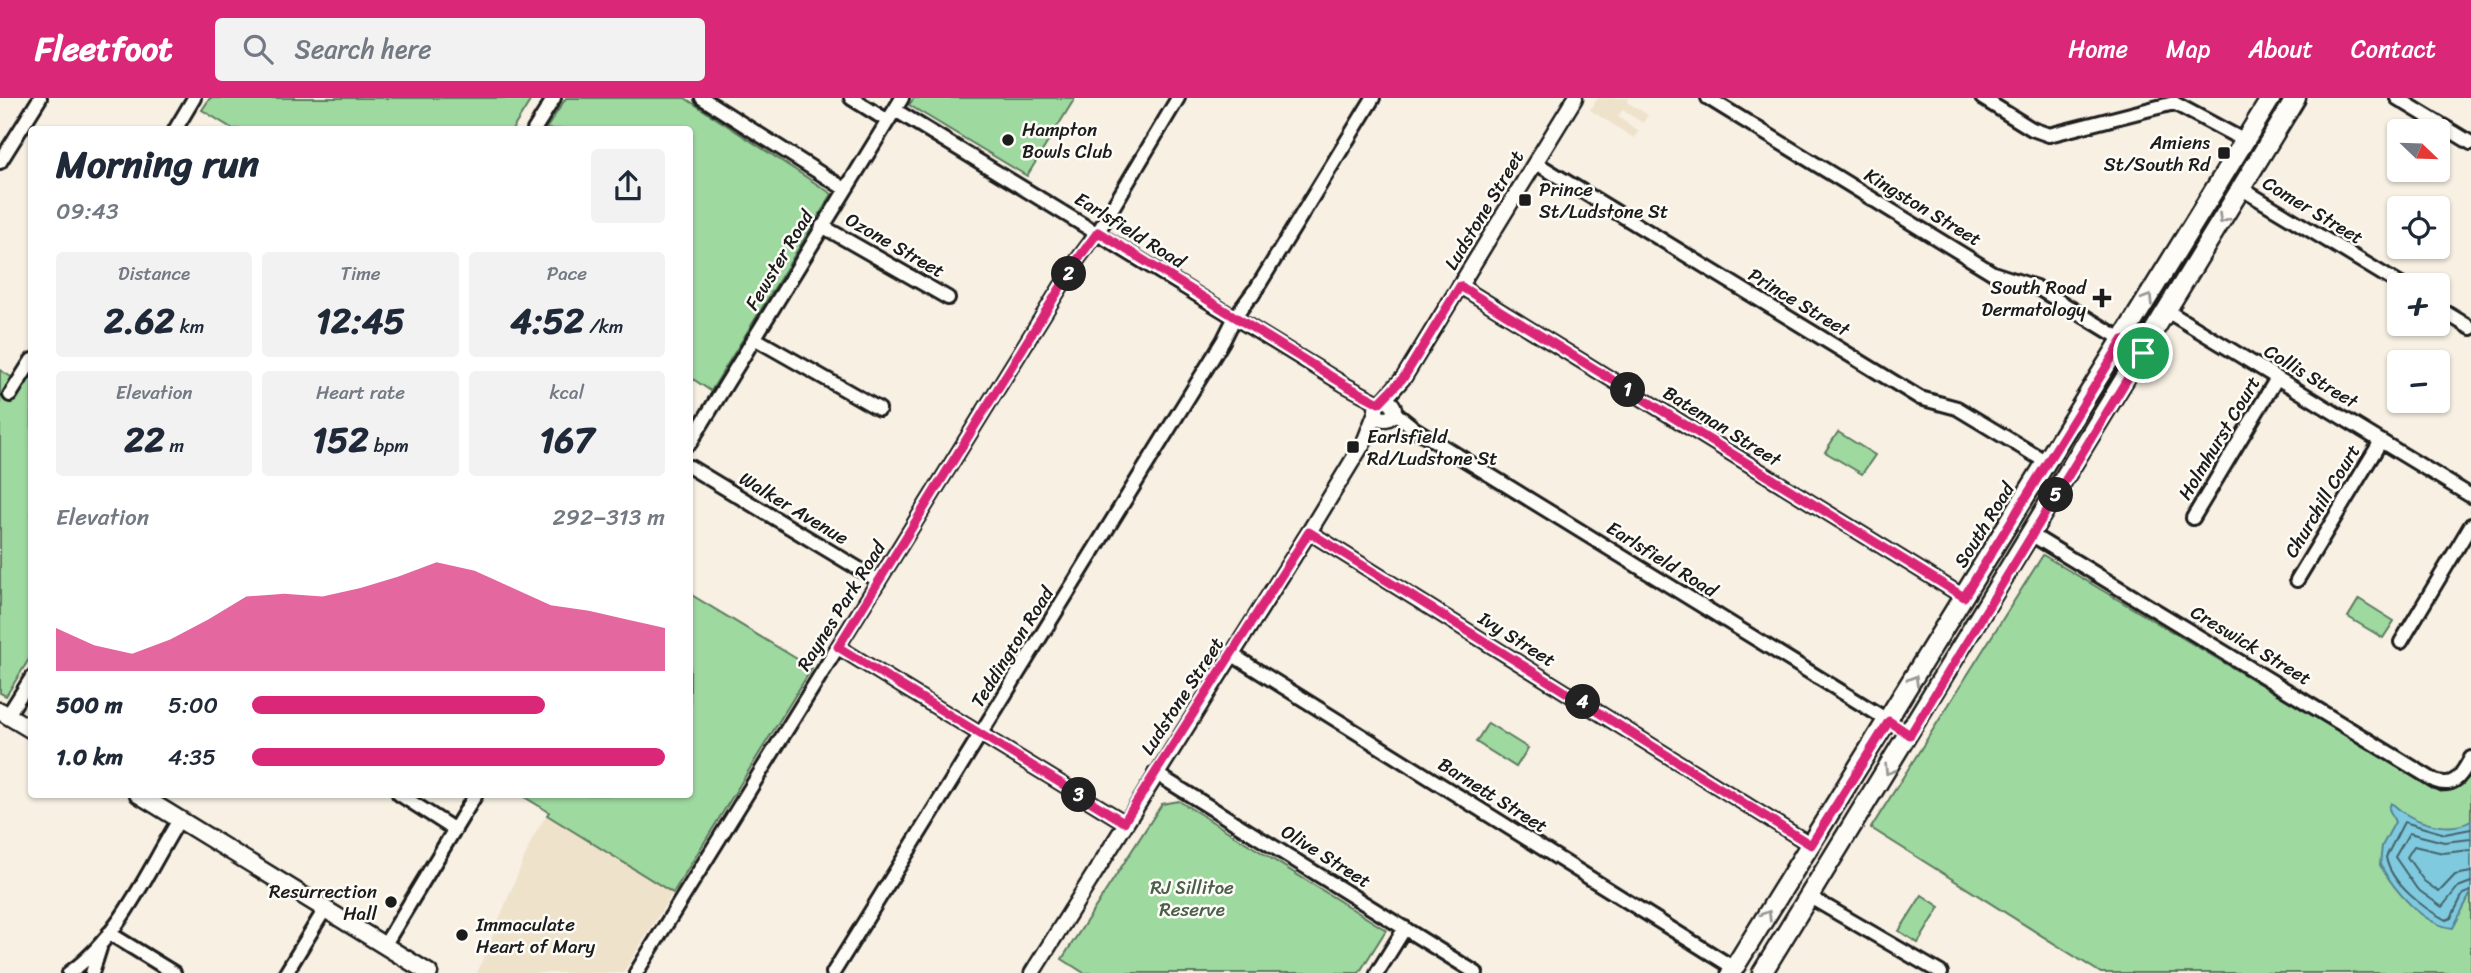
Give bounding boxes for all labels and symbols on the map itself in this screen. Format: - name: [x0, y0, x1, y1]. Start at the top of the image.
- place label: Hampton Bowls Club: [1022, 113, 1113, 168]
- north arrow: [2387, 119, 2450, 182]
- place label: Amiens St/South Rd: [2104, 126, 2212, 181]
- marker: Hampton Bowls Club: [1000, 132, 1016, 148]
- street label: Ludstone Street: [1435, 144, 1533, 276]
- marker: Amiens St/South Rd: [2216, 145, 2232, 161]
- street label: Kingston Street: [1858, 159, 1988, 255]
- street label: Comer Street: [2256, 167, 2370, 253]
- place label: Prince St/Ludstone St: [1539, 173, 1668, 228]
- street label: Earlsfield Road: [1068, 183, 1194, 278]
- marker: Prince St/Ludstone St: [1517, 192, 1533, 208]
- street label: Fewster Road: [736, 202, 823, 317]
- street label: Ozone Street: [839, 203, 951, 287]
- one-way arrow: [2219, 212, 2232, 225]
- pin: 2: [1052, 256, 1086, 292]
- street label: Prince Street: [1742, 259, 1857, 346]
- place label: South Road Dermatology: [1981, 271, 2088, 326]
- marker: South Road Dermatology: [2092, 288, 2112, 308]
- one-way arrow: [2140, 293, 2153, 306]
- pin: [2113, 323, 2173, 383]
- street label: Collis Street: [2258, 335, 2366, 418]
- street label: Holmhurst Court: [2169, 370, 2269, 506]
- pin: 1: [1610, 372, 1646, 408]
- street label: Bateman Street: [1656, 376, 1789, 476]
- place label: Earlsfield Rd/Ludstone St: [1367, 420, 1498, 475]
- street label: Churchill Court: [2275, 438, 2369, 564]
- marker: Earlsfield Rd/Ludstone St: [1345, 439, 1361, 455]
- street label: Walker Avenue: [733, 462, 855, 554]
- street label: South Road: [1945, 474, 2024, 574]
- pin: 5: [2038, 478, 2074, 512]
- street label: Earlsfield Road: [1600, 512, 1726, 607]
- street label: Raynes Park Road: [788, 533, 895, 678]
- street label: Teddington Road: [962, 578, 1063, 714]
- street label: Creswick Street: [2184, 596, 2318, 694]
- street label: Ivy Street: [1471, 602, 1562, 676]
- street label: Ludstone Street: [1131, 630, 1233, 762]
- one-way arrow: [1905, 675, 1918, 688]
- pin: 4: [1566, 684, 1600, 720]
- street label: Barnett Street: [1431, 748, 1555, 842]
- one-way arrow: [1884, 762, 1897, 775]
- pin: 3: [1062, 778, 1096, 812]
- street label: Olive Street: [1274, 815, 1378, 897]
- park label: RJ Sillitoe Reserve: [1150, 871, 1234, 926]
- place label: Resurrection Hall: [269, 875, 378, 930]
- marker: Resurrection Hall: [383, 894, 399, 910]
- place label: Immaculate Heart of Mary: [475, 908, 595, 963]
- one-way arrow: [1759, 910, 1772, 923]
- marker: Immaculate Heart of Mary: [454, 927, 470, 943]

